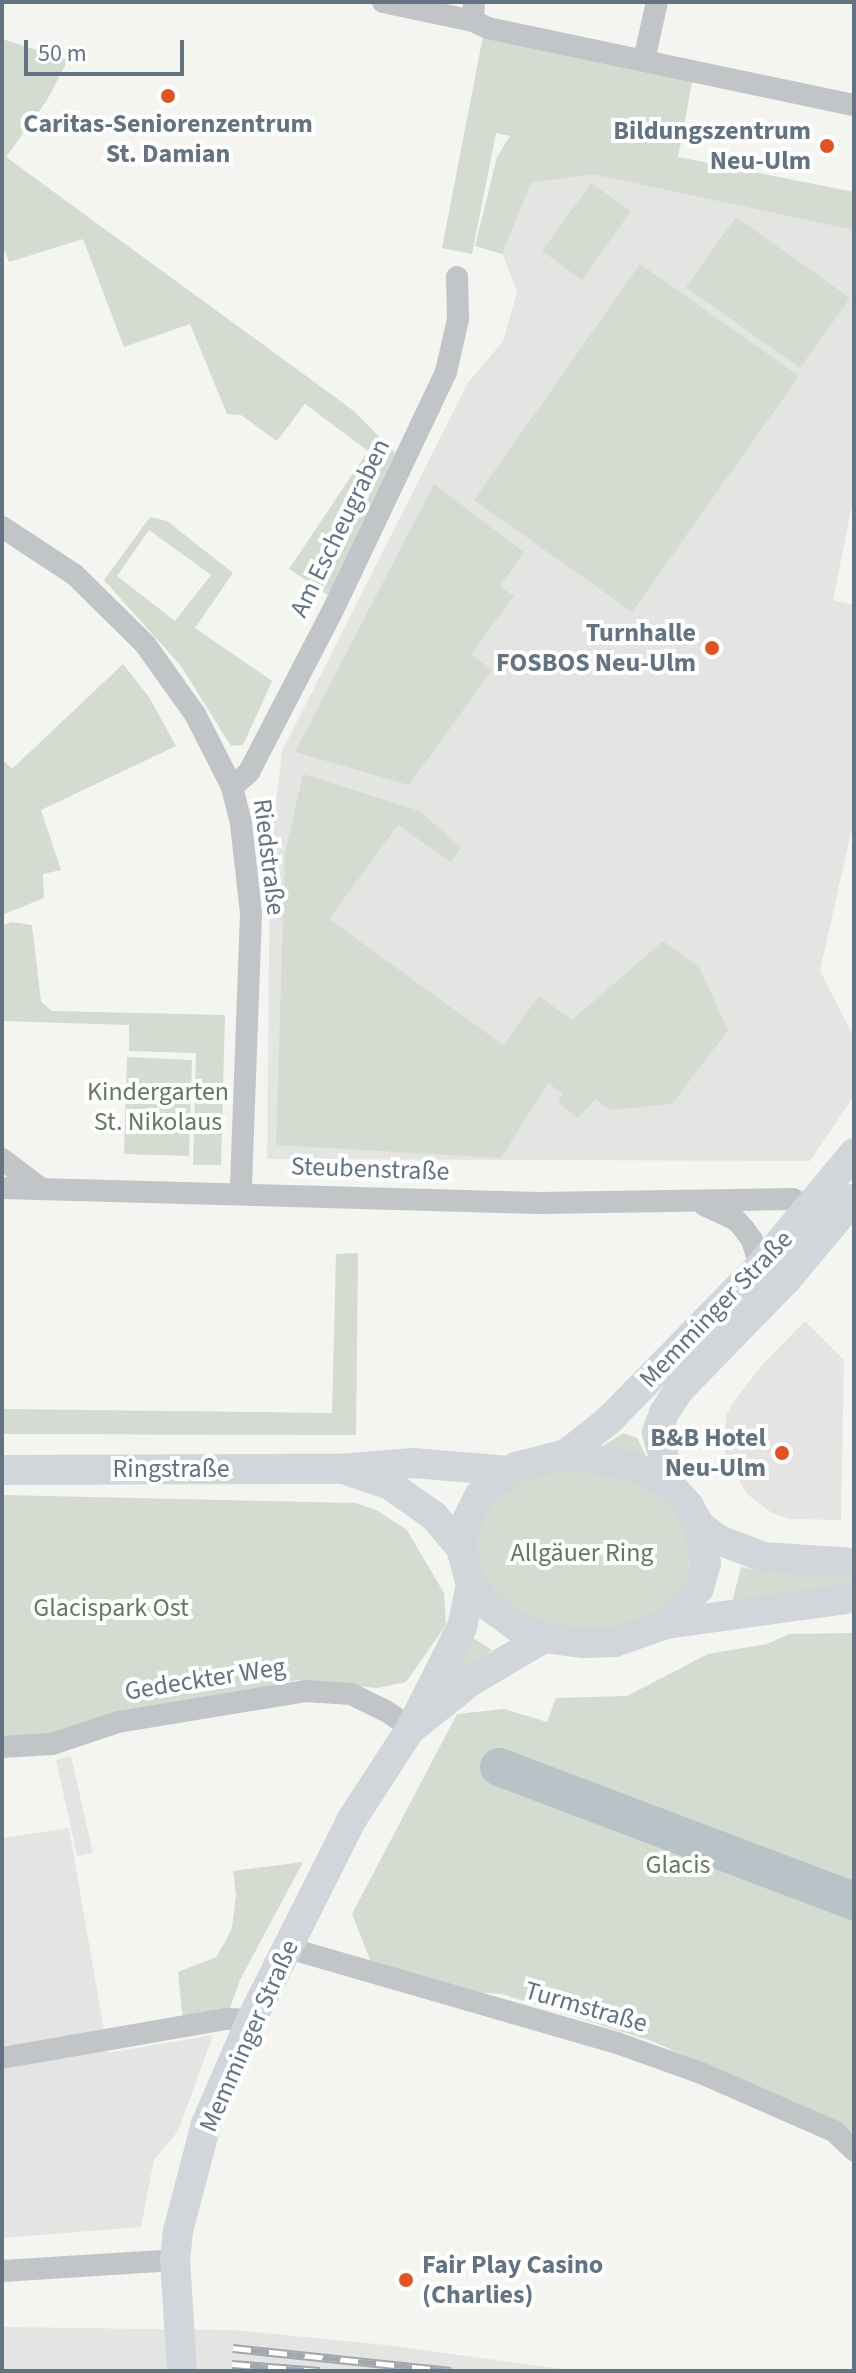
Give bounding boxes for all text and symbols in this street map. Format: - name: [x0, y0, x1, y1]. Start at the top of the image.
- scale bar: [28, 24, 188, 74]
- text: 50 m: [38, 36, 87, 71]
- marker: Caritas-Seniorenzentrum St. Damian: [159, 87, 177, 105]
- place label: Caritas-Seniorenzentrum St. Damian: [23, 108, 313, 170]
- place label: Bildungszentrum Neu-Ulm: [613, 115, 811, 176]
- marker: Bildungszentrum Neu-Ulm: [818, 137, 836, 155]
- street label: Am Escheugraben: [283, 434, 397, 622]
- place label: Turnhalle FOSBOS Neu-Ulm: [496, 617, 696, 678]
- marker: Turnhalle FOSBOS Neu-Ulm: [703, 639, 721, 657]
- street label: Riedstraße: [246, 797, 292, 917]
- park label: Kindergarten St. Nikolaus: [87, 1076, 229, 1138]
- street label: Steubenstraße: [290, 1151, 450, 1187]
- street label: Memminger Straße: [633, 1224, 799, 1394]
- place label: B&B Hotel Neu-Ulm: [650, 1422, 766, 1484]
- marker: B&B Hotel Neu-Ulm: [773, 1444, 791, 1462]
- street label: Ringstraße: [112, 1453, 230, 1485]
- park label: Allgäuer Ring: [511, 1537, 653, 1569]
- park label: Glacispark Ost: [33, 1592, 189, 1624]
- street label: Gedeckter Weg: [122, 1651, 288, 1707]
- park label: Glacis: [646, 1849, 710, 1881]
- street label: Memminger Straße: [193, 1935, 305, 2137]
- street label: Turmstraße: [521, 1975, 651, 2039]
- place label: Fair Play Casino (Charlies): [422, 2249, 603, 2310]
- marker: Fair Play Casino (Charlies): [397, 2271, 415, 2289]

